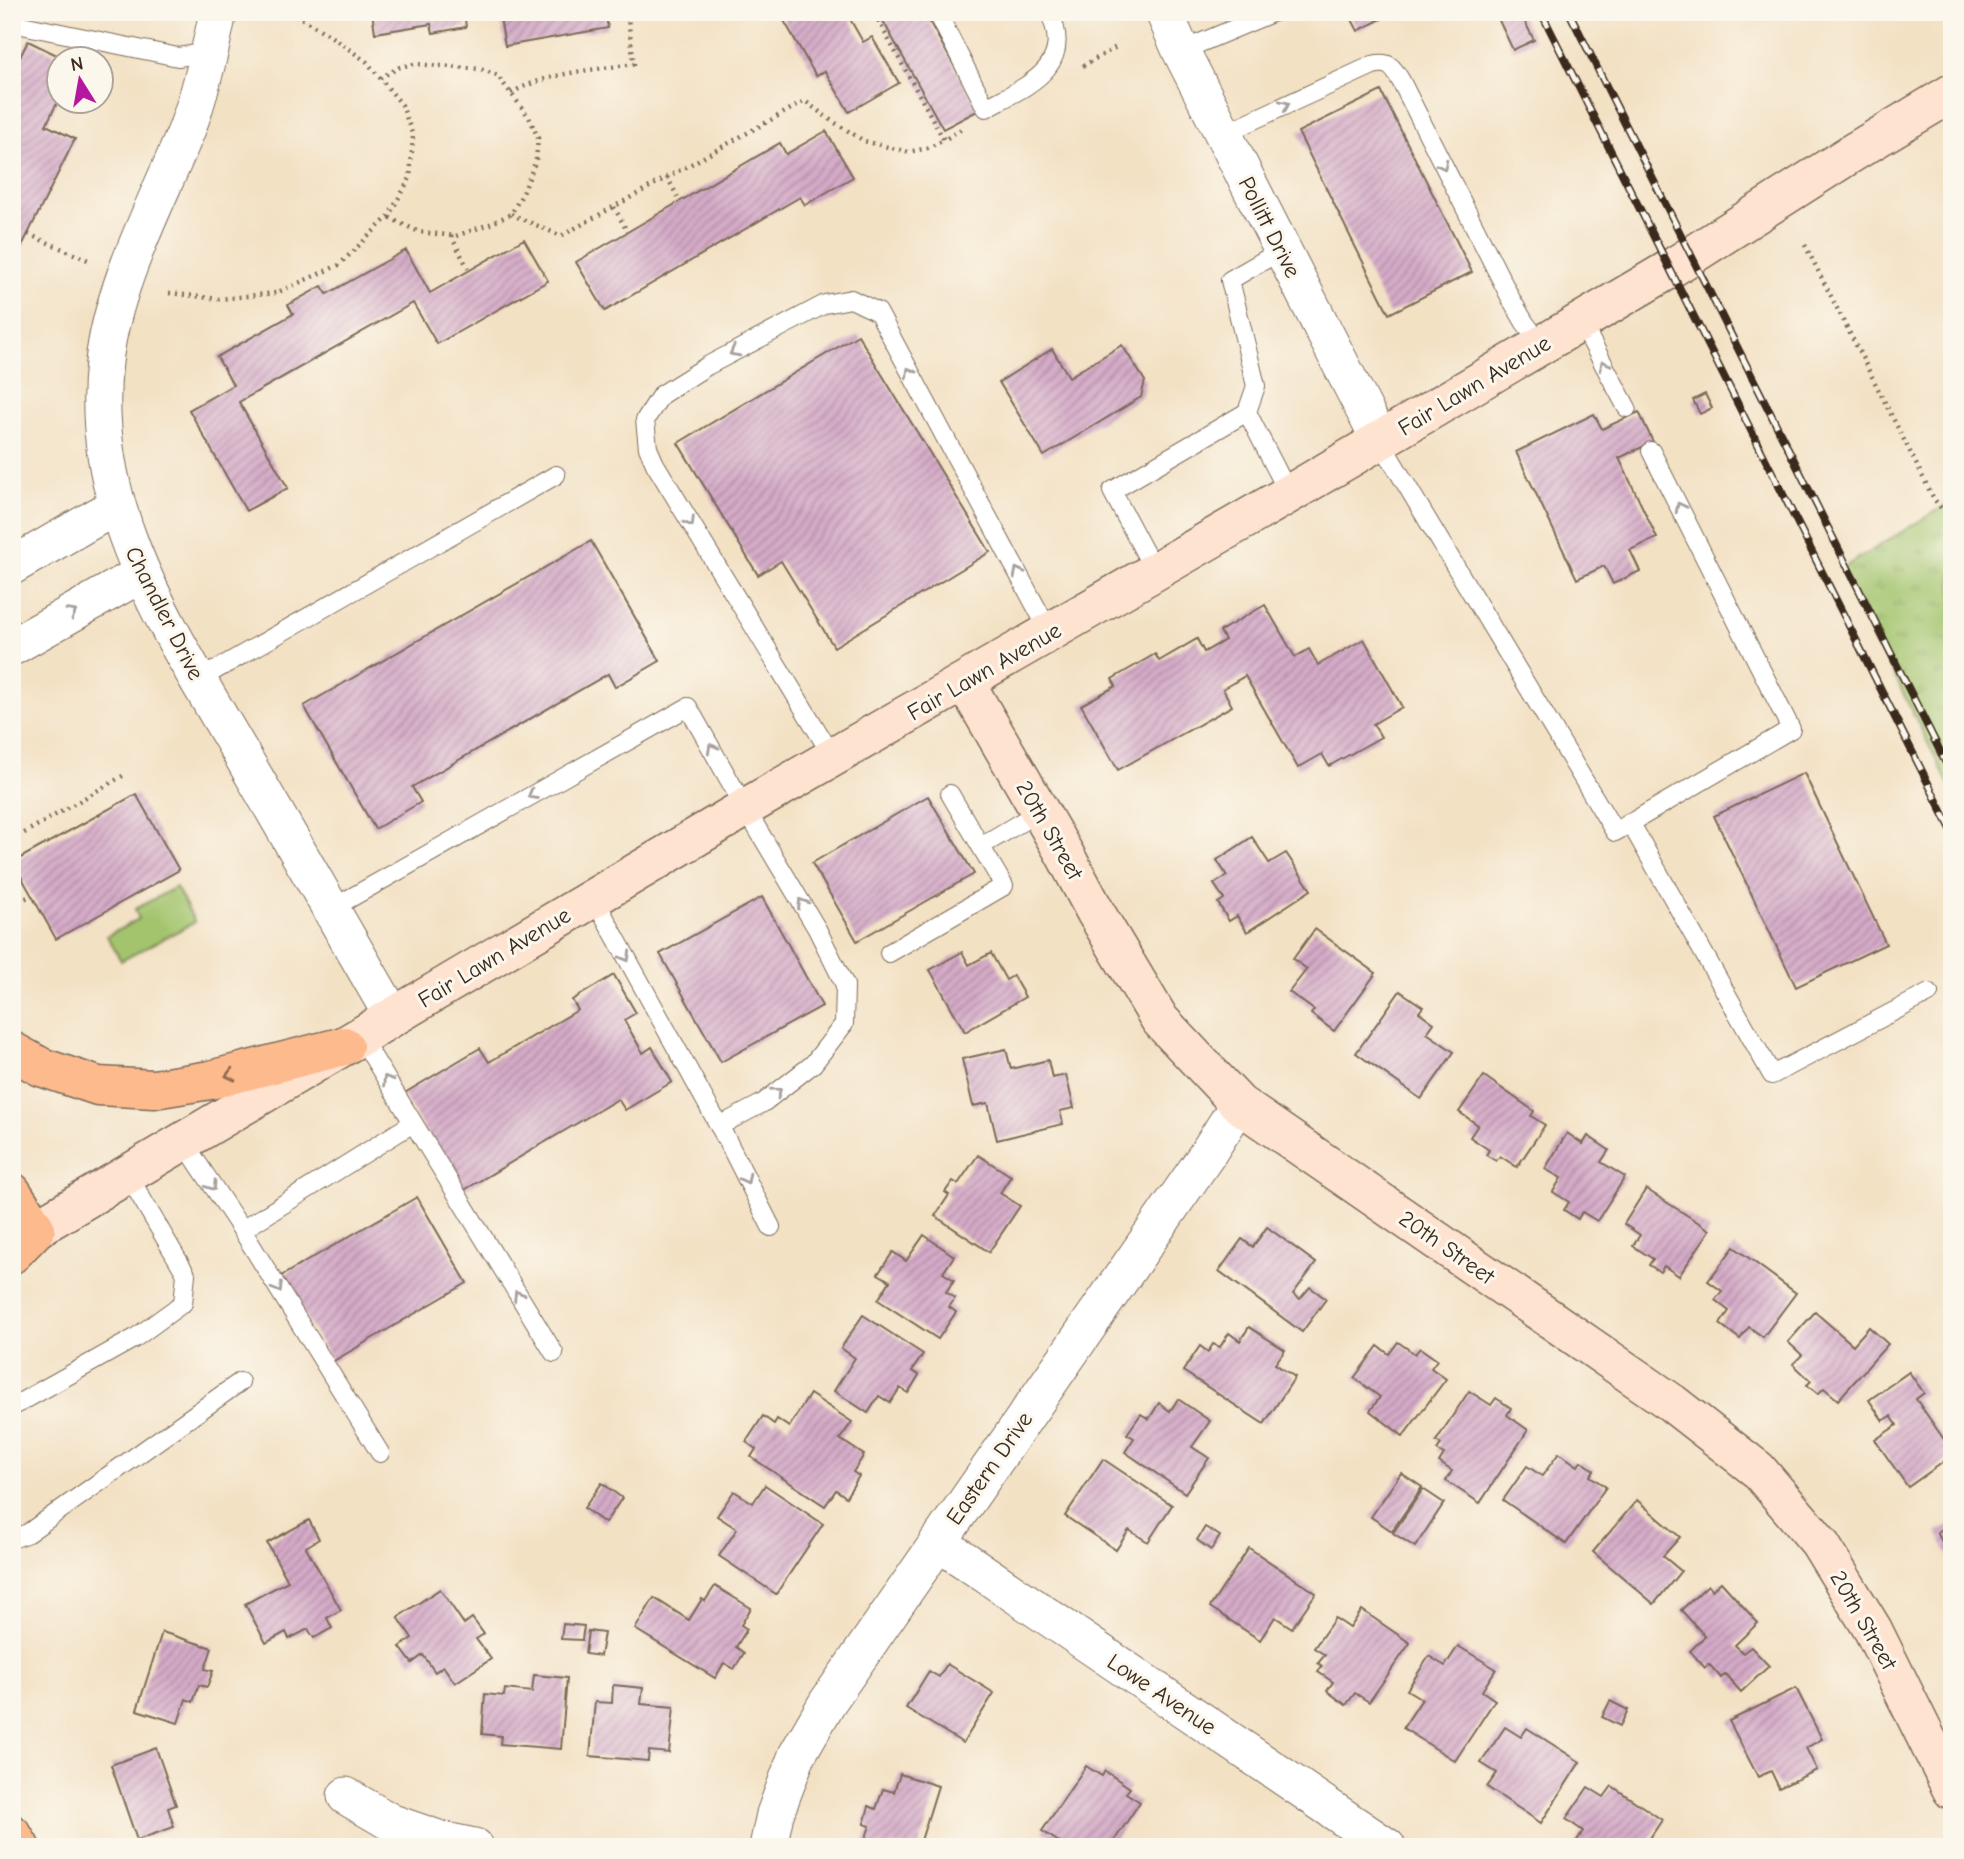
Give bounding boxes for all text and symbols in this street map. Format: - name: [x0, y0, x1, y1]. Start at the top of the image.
- north arrow: [46, 46, 116, 116]
- text: N: [69, 52, 85, 76]
- one-way arrow: [1277, 99, 1290, 113]
- one-way arrow: [1434, 158, 1448, 170]
- street label: Pollitt Drive: [1233, 172, 1306, 282]
- street label: Fair Lawn Avenue: [1393, 329, 1555, 442]
- one-way arrow: [728, 344, 741, 357]
- one-way arrow: [1599, 360, 1612, 372]
- one-way arrow: [905, 367, 918, 379]
- one-way arrow: [1674, 501, 1688, 514]
- one-way arrow: [682, 515, 695, 528]
- street label: Chandler Drive: [119, 542, 210, 684]
- one-way arrow: [1013, 567, 1026, 579]
- one-way arrow: [64, 608, 77, 621]
- street label: Fair Lawn Avenue: [903, 616, 1066, 726]
- one-way arrow: [707, 743, 720, 756]
- street label: 20th Street: [1010, 776, 1090, 886]
- one-way arrow: [527, 787, 540, 800]
- one-way arrow: [797, 898, 810, 911]
- street label: Fair Lawn Avenue: [413, 901, 575, 1014]
- one-way arrow: [618, 950, 631, 963]
- one-way arrow: [224, 1067, 236, 1081]
- one-way arrow: [382, 1074, 395, 1087]
- one-way arrow: [770, 1087, 782, 1100]
- one-way arrow: [738, 1172, 752, 1184]
- one-way arrow: [204, 1178, 217, 1191]
- street label: 20th Street: [1394, 1205, 1501, 1291]
- one-way arrow: [270, 1280, 283, 1293]
- one-way arrow: [514, 1290, 527, 1303]
- street label: Eastern Drive: [941, 1407, 1038, 1530]
- street label: 20th Street: [1824, 1566, 1904, 1676]
- street label: Lowe Avenue: [1102, 1648, 1221, 1741]

